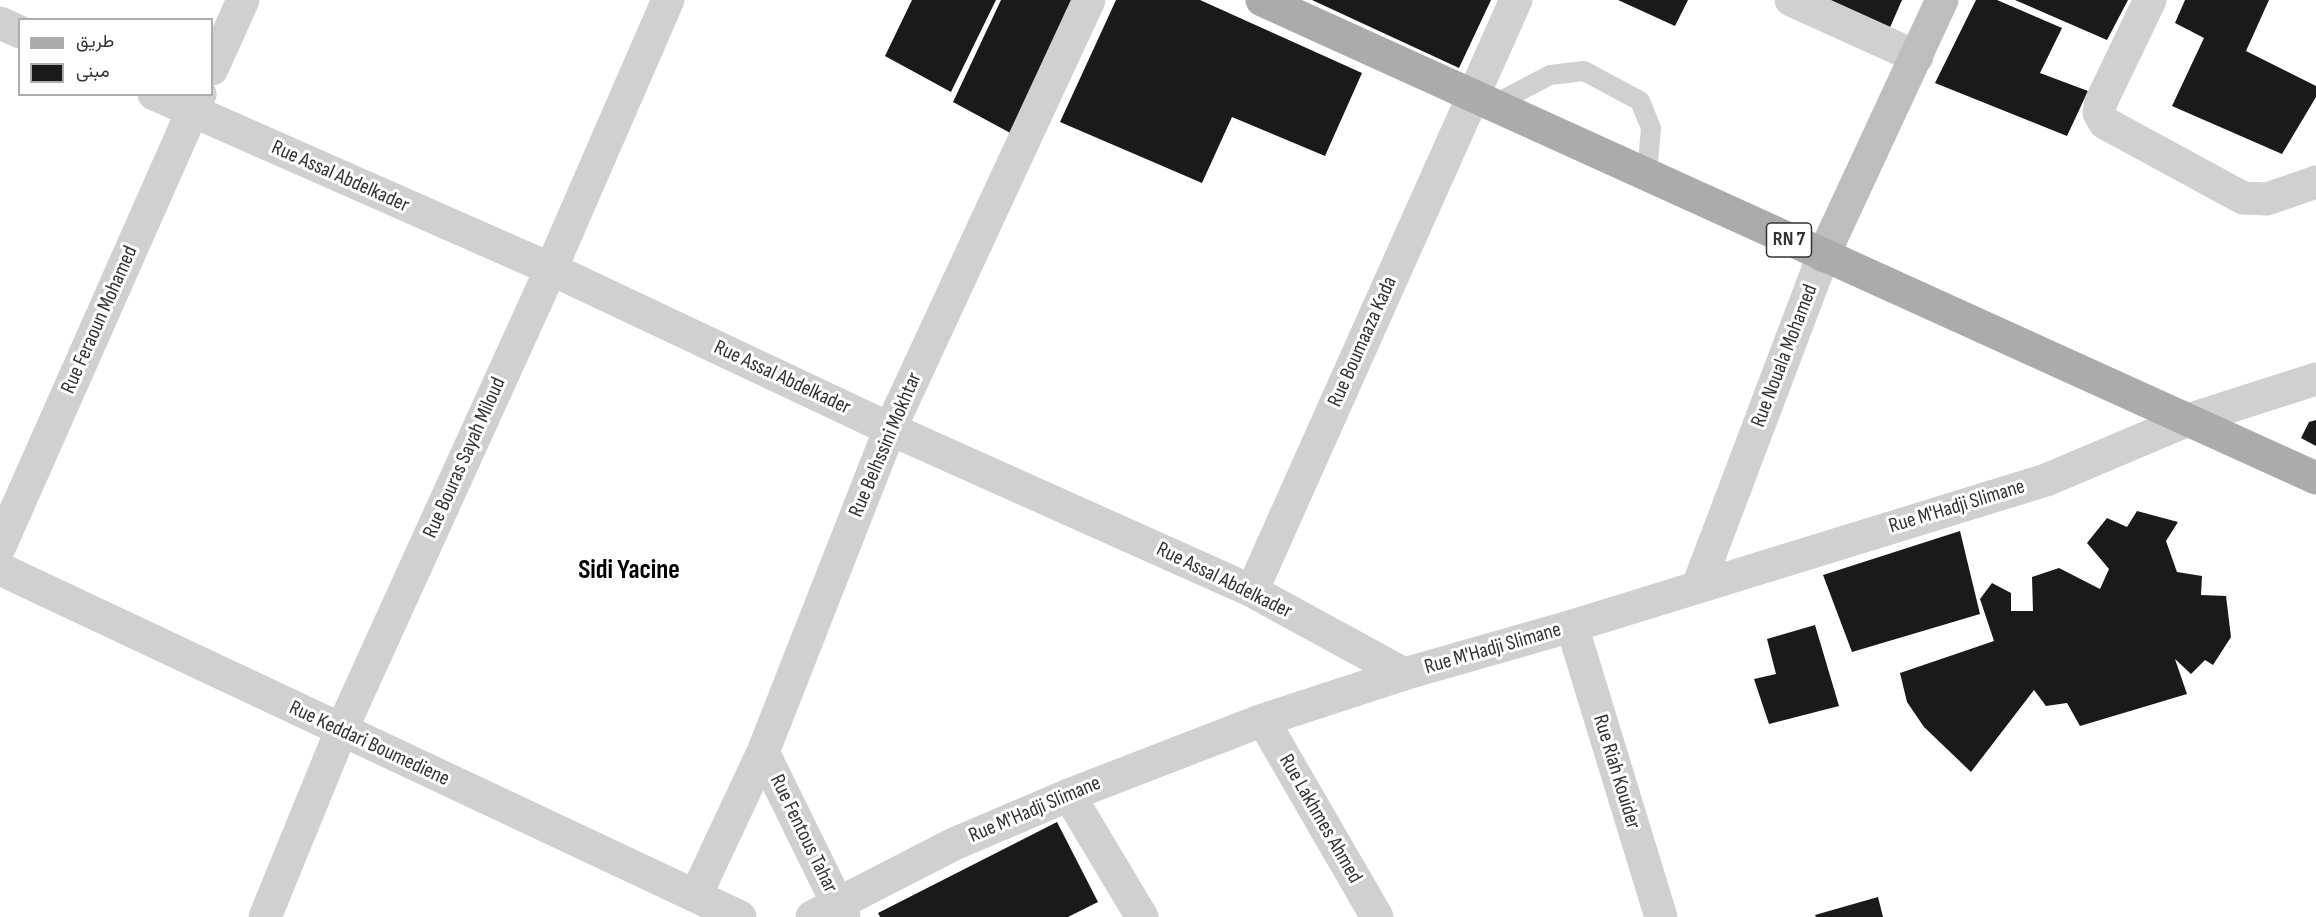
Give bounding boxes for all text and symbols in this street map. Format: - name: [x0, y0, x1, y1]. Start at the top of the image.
- legend: [18, 18, 213, 96]
- text: طريق: [76, 31, 114, 52]
- text: مبنى: [76, 61, 110, 82]
- street label: Rue Assal Abdelkader: [267, 135, 413, 219]
- road number: RN 7: [1766, 223, 1812, 257]
- street label: Rue Feraoun Mohamed: [56, 242, 144, 398]
- street label: Rue Boumaaza Kada: [1323, 273, 1403, 411]
- street label: Rue Nouala Mohamed: [1746, 281, 1824, 431]
- street label: Rue Assal Abdelkader: [710, 335, 854, 421]
- street label: Rue Belhssini Mokhtar: [844, 369, 928, 521]
- street label: Rue Bouras Sayah Miloud: [418, 374, 512, 542]
- street label: Rue M'Hadji Slimane: [1886, 474, 2028, 540]
- street label: Rue Assal Abdelkader: [1152, 537, 1296, 625]
- district label: Sidi Yacine: [578, 555, 680, 587]
- street label: Rue M'Hadji Slimane: [1422, 617, 1564, 681]
- street label: Rue Keddari Boumediene: [285, 696, 453, 792]
- street label: Rue Riah Kouider: [1587, 712, 1645, 832]
- street label: Rue Lakhmes Ahmed: [1273, 750, 1367, 888]
- street label: Rue Fentous Tahar: [764, 771, 842, 897]
- street label: Rue M'Hadji Slimane: [965, 771, 1105, 849]

